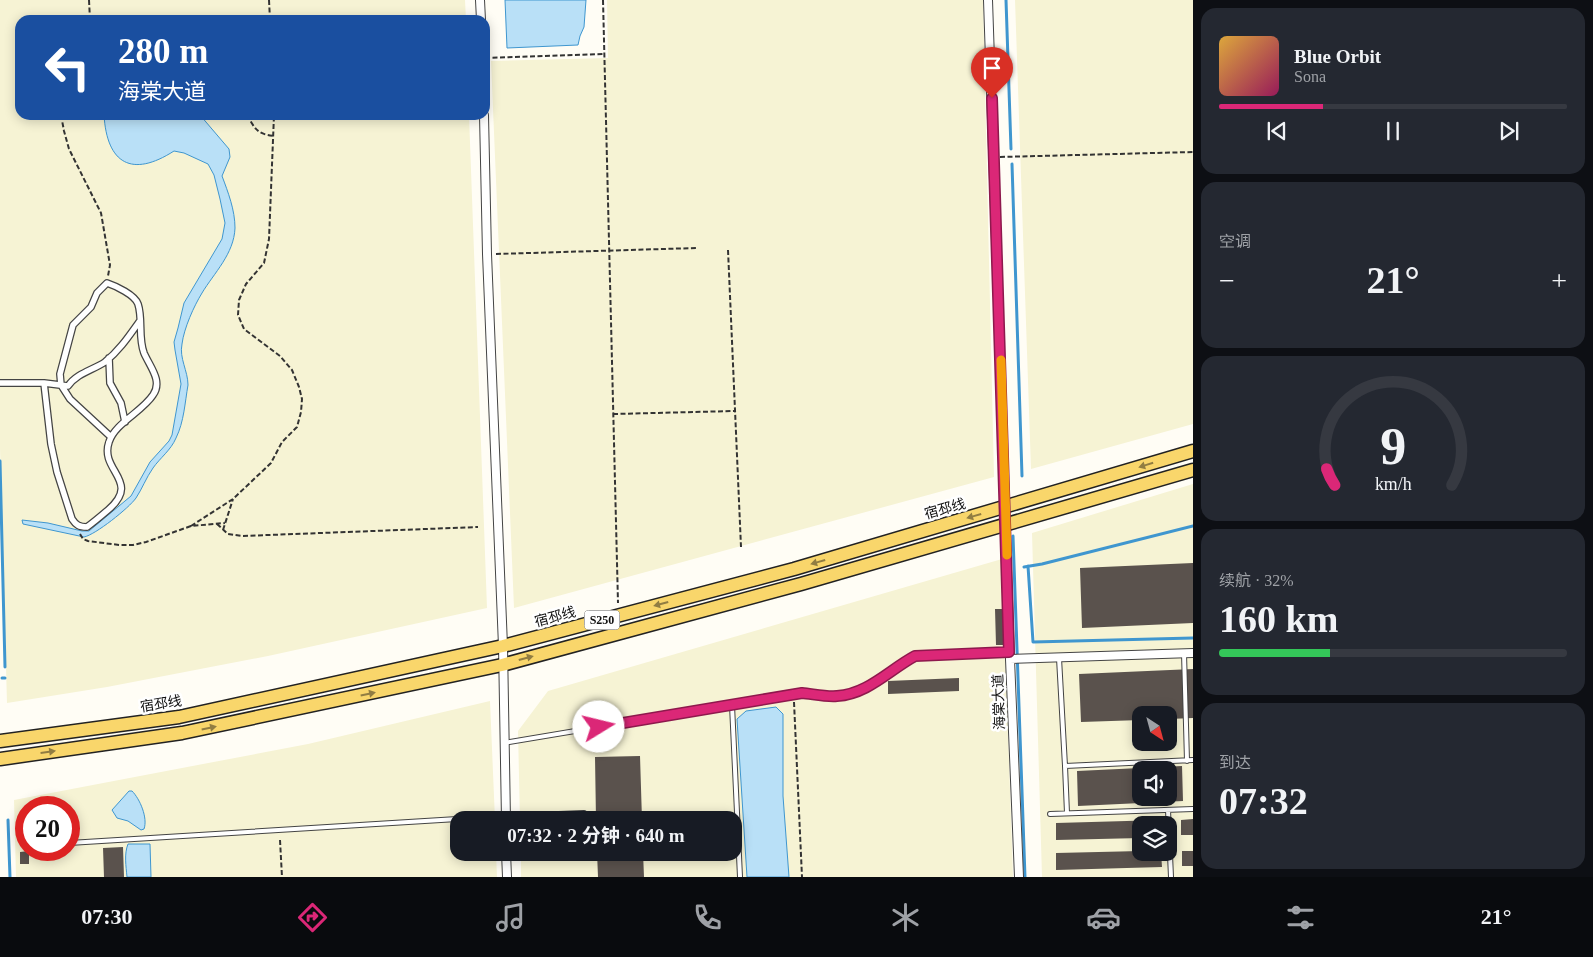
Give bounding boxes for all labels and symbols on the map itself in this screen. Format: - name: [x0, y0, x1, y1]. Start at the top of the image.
- pin: [971, 47, 1013, 98]
- one-way arrow: [1139, 461, 1154, 469]
- street label: 宿邳线: [922, 495, 967, 522]
- one-way arrow: [966, 512, 981, 520]
- one-way arrow: [810, 558, 825, 566]
- one-way arrow: [653, 600, 669, 608]
- street label: 宿邳线: [533, 603, 577, 630]
- road number: S250: [584, 610, 620, 630]
- one-way arrow: [519, 654, 534, 662]
- street label: 海棠大道: [991, 674, 1007, 730]
- one-way arrow: [360, 690, 375, 698]
- street label: 宿邳线: [139, 692, 183, 715]
- position arrow: [572, 700, 624, 752]
- north arrow: [1132, 706, 1178, 751]
- one-way arrow: [201, 724, 216, 732]
- one-way arrow: [41, 748, 57, 756]
- speed limit sign: 20: [15, 796, 80, 861]

